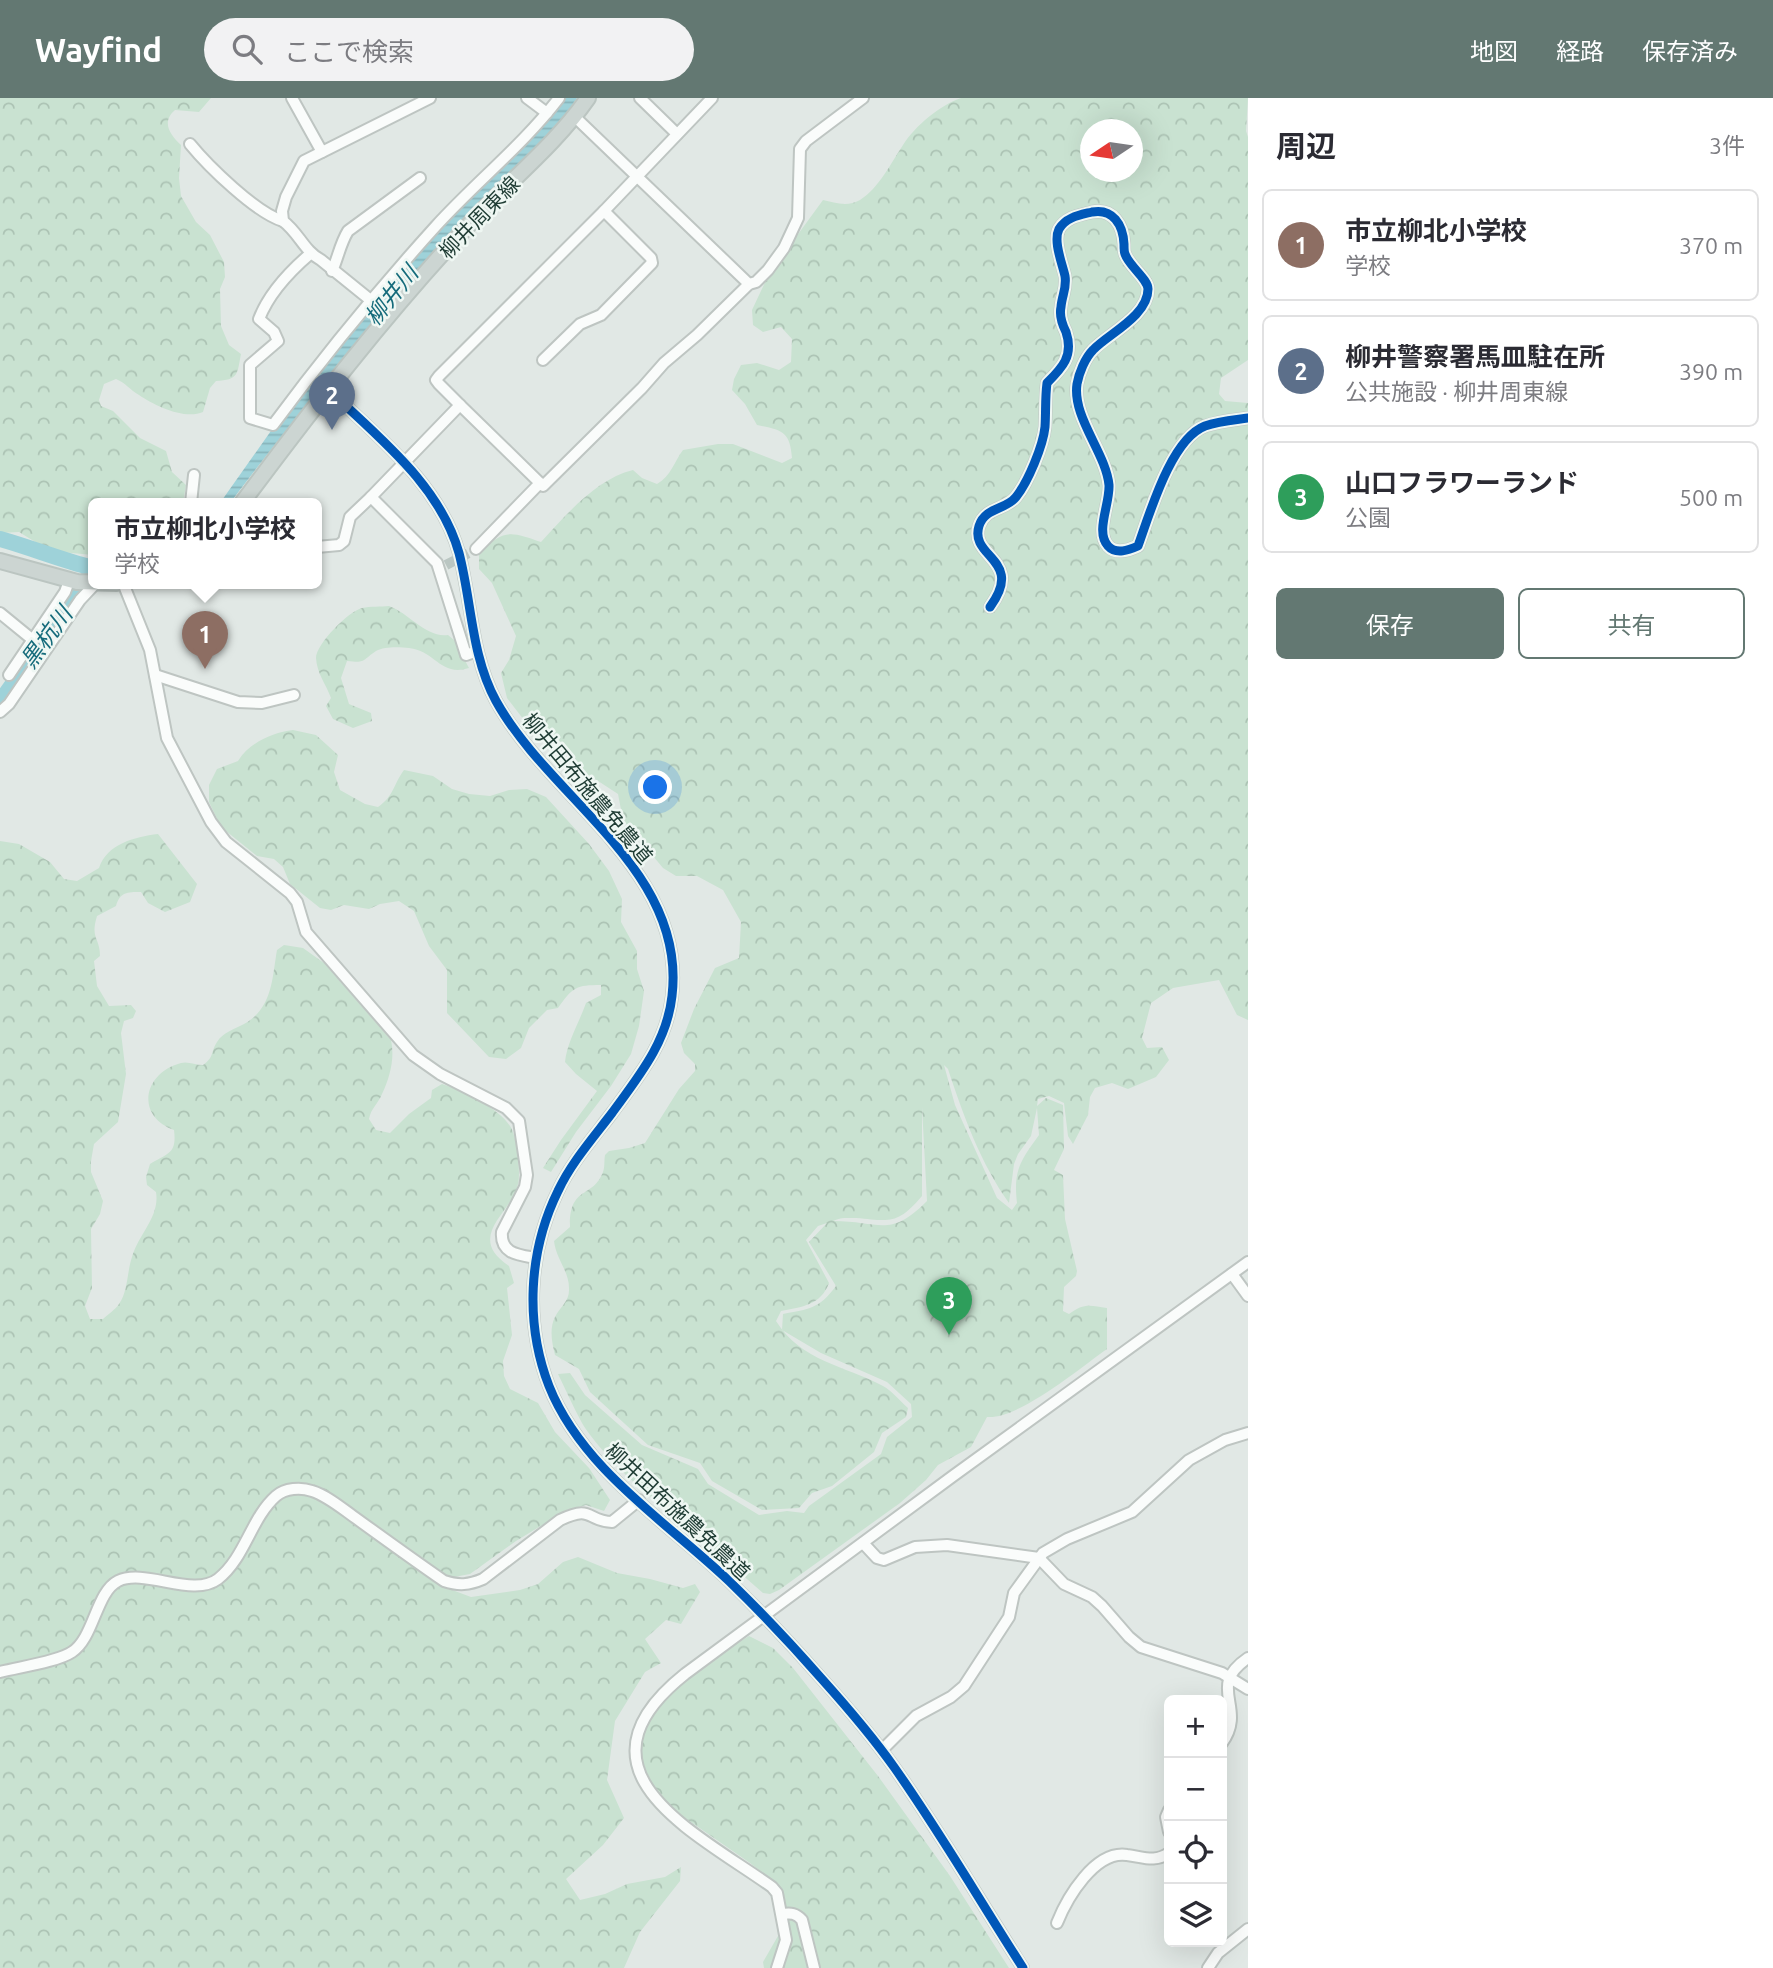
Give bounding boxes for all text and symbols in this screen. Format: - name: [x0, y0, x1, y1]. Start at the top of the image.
- search box: [204, 18, 694, 81]
- icon: search: [228, 30, 266, 68]
- text: Wayfind: [35, 31, 162, 68]
- text: ここで検索: [284, 37, 414, 66]
- text: 地図: [1470, 38, 1518, 65]
- text: 経路: [1556, 38, 1604, 65]
- text: 保存済み: [1642, 38, 1738, 65]
- north arrow: [1080, 119, 1143, 182]
- text: 周辺: [1276, 129, 1336, 163]
- text: 3件: [1709, 133, 1745, 158]
- street label: 柳井周東線: [434, 171, 524, 263]
- text: 市立柳北小学校: [1345, 216, 1527, 245]
- text: 1: [1295, 233, 1307, 258]
- text: 370 m: [1679, 233, 1743, 258]
- text: 学校: [1345, 253, 1391, 278]
- water label: 柳井川: [360, 258, 424, 330]
- text: 柳井警察署馬皿駐在所: [1345, 342, 1605, 371]
- text: 2: [1295, 359, 1307, 384]
- text: 390 m: [1679, 359, 1743, 384]
- pin: 2: [309, 372, 355, 430]
- text: 公共施設 · 柳井周東線: [1345, 379, 1568, 404]
- text: 山口フラワーランド: [1345, 468, 1579, 497]
- text: 3: [1295, 485, 1307, 510]
- text: 500 m: [1679, 485, 1743, 510]
- popup: [88, 498, 322, 589]
- text: 公園: [1345, 505, 1391, 530]
- text: 市立柳北小学校: [114, 514, 296, 543]
- text: 学校: [114, 551, 160, 576]
- button: 保存: [1276, 588, 1504, 659]
- button: 共有: [1518, 588, 1745, 659]
- water label: 黒杭川: [16, 599, 78, 672]
- pin: 1: [182, 611, 228, 669]
- street label: 柳井田布施農免農道: [518, 708, 658, 868]
- your location: [638, 770, 672, 804]
- pin: 3: [926, 1277, 972, 1335]
- street label: 柳井田布施農免農道: [601, 1438, 755, 1584]
- map controls: [1164, 1695, 1227, 1947]
- button: +: [1164, 1695, 1227, 1758]
- button: −: [1164, 1758, 1227, 1821]
- button: locate: [1164, 1821, 1227, 1884]
- button: layers: [1164, 1884, 1227, 1947]

